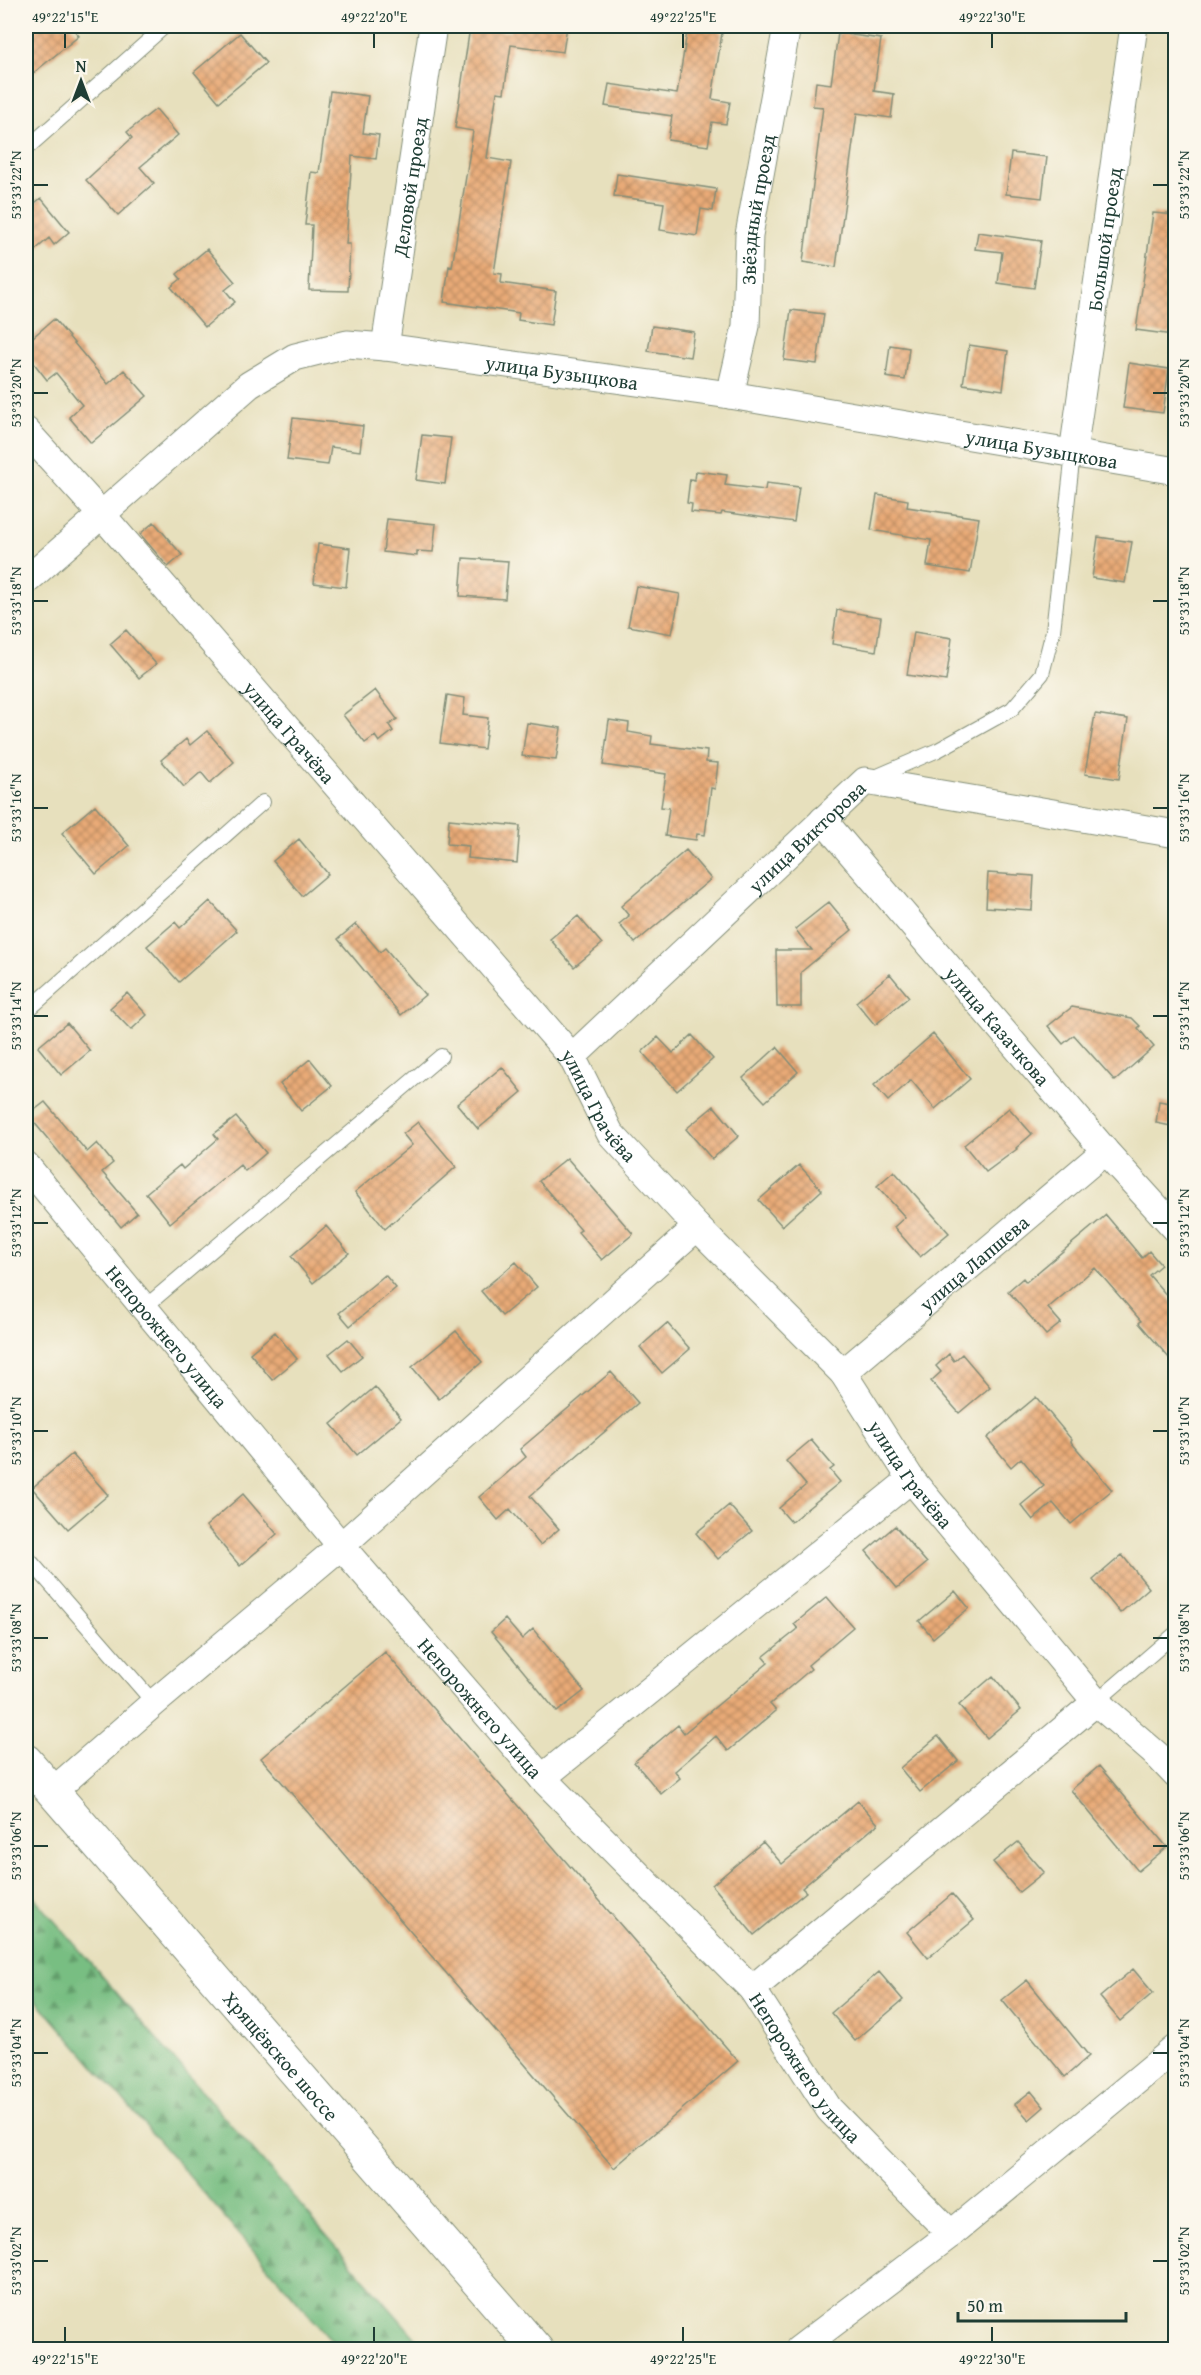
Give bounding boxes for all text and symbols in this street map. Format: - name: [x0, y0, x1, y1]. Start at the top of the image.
- text: 49°22'15"E: [32, 6, 99, 27]
- text: 49°22'20"E: [341, 6, 408, 27]
- text: 49°22'25"E: [650, 6, 717, 27]
- text: 49°22'30"E: [959, 6, 1026, 27]
- north arrow: [51, 51, 111, 111]
- text: N: [76, 54, 87, 78]
- street label: Деловой проезд: [384, 115, 434, 260]
- street label: Звёздный проезд: [733, 132, 782, 285]
- text: 53°33'22"N: [5, 150, 26, 219]
- text: 53°33'22"N: [1173, 150, 1194, 219]
- street label: Большой проезд: [1079, 165, 1128, 313]
- street label: улица Бузыцкова: [483, 346, 641, 397]
- text: 53°33'20"N: [5, 358, 26, 427]
- text: 53°33'20"N: [1173, 358, 1194, 427]
- street label: улица Бузыцкова: [962, 421, 1121, 475]
- text: 53°33'18"N: [5, 566, 26, 635]
- text: 53°33'18"N: [1173, 566, 1194, 635]
- street label: улица Грачёва: [236, 673, 343, 790]
- text: 53°33'16"N: [5, 773, 26, 842]
- street label: улица Викторова: [740, 773, 872, 900]
- text: 53°33'16"N: [1173, 773, 1194, 842]
- street label: улица Казачкова: [938, 959, 1058, 1092]
- text: 53°33'14"N: [5, 981, 26, 1050]
- text: 53°33'14"N: [1173, 981, 1194, 1050]
- street label: улица Грачёва: [555, 1040, 644, 1168]
- text: 53°33'12"N: [5, 1188, 26, 1257]
- text: 53°33'12"N: [1173, 1188, 1194, 1257]
- street label: улица Лапшева: [912, 1207, 1035, 1318]
- street label: Непорожнего улица: [100, 1258, 236, 1414]
- text: 53°33'10"N: [5, 1396, 26, 1465]
- text: 53°33'10"N: [1173, 1396, 1194, 1465]
- street label: улица Грачёва: [861, 1413, 961, 1535]
- text: 53°33'08"N: [5, 1603, 26, 1672]
- text: 53°33'08"N: [1173, 1603, 1194, 1672]
- street label: Непорожнего улица: [412, 1631, 550, 1785]
- text: 53°33'06"N: [5, 1811, 26, 1880]
- text: 53°33'06"N: [1173, 1811, 1194, 1880]
- street label: Хрящёвское шоссе: [217, 1984, 346, 2127]
- street label: Непорожнего улица: [743, 1986, 869, 2149]
- text: 53°33'04"N: [5, 2018, 26, 2087]
- text: 53°33'04"N: [1173, 2018, 1194, 2087]
- text: 53°33'02"N: [5, 2226, 26, 2295]
- text: 53°33'02"N: [1173, 2226, 1194, 2295]
- scale bar: [958, 2285, 1126, 2323]
- text: 50 m: [967, 2292, 1003, 2319]
- text: 49°22'15"E: [32, 2348, 99, 2369]
- text: 49°22'20"E: [341, 2348, 408, 2369]
- text: 49°22'25"E: [650, 2348, 717, 2369]
- text: 49°22'30"E: [959, 2348, 1026, 2369]

